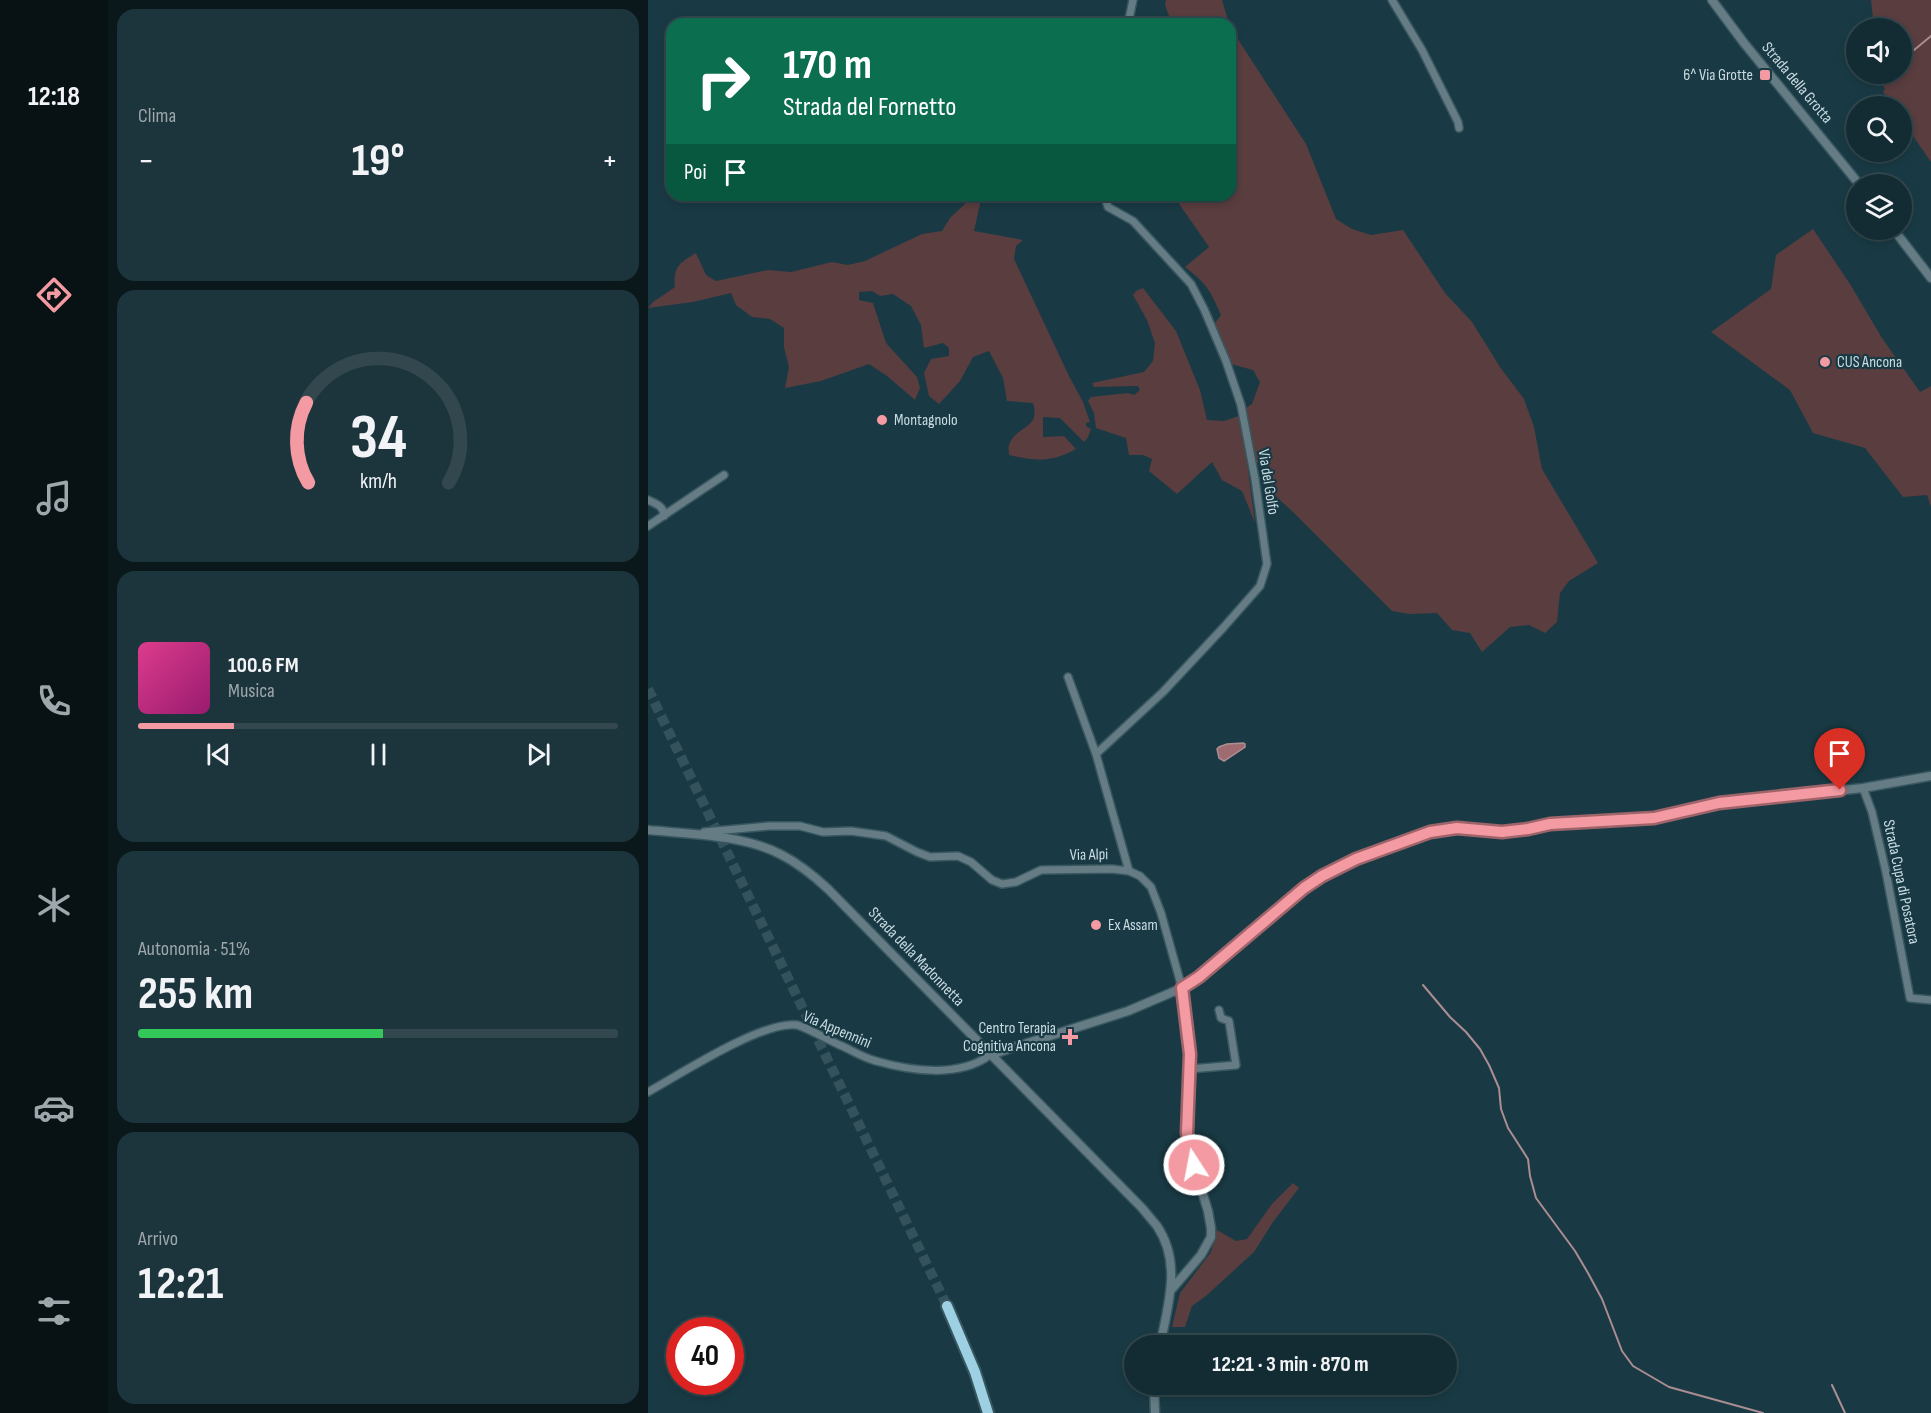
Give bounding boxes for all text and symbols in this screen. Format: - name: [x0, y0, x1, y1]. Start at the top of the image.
- map controls: [1846, 18, 1912, 240]
- button: sound: [1846, 18, 1912, 84]
- street label: Strada della Grotta: [1758, 39, 1836, 127]
- text: 170 m: [783, 40, 872, 91]
- icon: right: [684, 42, 762, 120]
- place label: 6^ Via Grotte: [1683, 66, 1753, 85]
- marker: 6^ Via Grotte: [1758, 68, 1772, 82]
- text: 12:18: [28, 81, 80, 113]
- text: Strada del Fornetto: [783, 91, 956, 123]
- button: search: [1846, 96, 1912, 162]
- text: Clima: [138, 104, 176, 128]
- text: 19°: [351, 134, 405, 189]
- text: −: [138, 141, 154, 181]
- text: +: [602, 141, 618, 181]
- icon: arrive: [719, 156, 752, 189]
- text: Poi: [684, 159, 707, 186]
- button: layers: [1846, 174, 1912, 240]
- icon: directions: [33, 274, 75, 316]
- place label: CUS Ancona: [1837, 353, 1902, 372]
- marker: CUS Ancona: [1818, 355, 1832, 369]
- text: 34: [349, 401, 407, 476]
- place label: Montagnolo: [894, 411, 958, 430]
- marker: Montagnolo: [875, 413, 889, 427]
- street label: Via del Golfo: [1253, 448, 1283, 516]
- text: km/h: [359, 469, 397, 494]
- icon: music: [33, 477, 75, 519]
- text: 100.6 FM: [228, 652, 299, 679]
- text: Musica: [228, 679, 275, 703]
- icon: phone: [33, 680, 75, 722]
- pin: [1814, 728, 1865, 790]
- icon: arrive: [1823, 737, 1856, 770]
- icon: previous: [202, 738, 235, 771]
- icon: pause: [362, 738, 395, 771]
- icon: next: [522, 738, 555, 771]
- street label: Strada Cupa di Posatora: [1879, 818, 1923, 946]
- street label: Via Alpi: [1070, 845, 1108, 865]
- icon: climate: [33, 884, 75, 926]
- street label: Strada della Madonnetta: [864, 904, 968, 1010]
- place label: Ex Assam: [1108, 916, 1158, 935]
- marker: Ex Assam: [1089, 918, 1103, 932]
- text: Autonomia · 51%: [138, 937, 250, 961]
- text: 255 km: [138, 967, 253, 1022]
- street label: Via Appennini: [800, 1007, 874, 1053]
- place label: Centro Terapia Cognitiva Ancona: [963, 1019, 1056, 1056]
- marker: Centro Terapia Cognitiva Ancona: [1061, 1028, 1079, 1046]
- icon: car: [33, 1087, 75, 1129]
- position arrow: [1162, 1133, 1226, 1197]
- text: Arrivo: [138, 1227, 178, 1251]
- text: 12:21: [138, 1257, 223, 1312]
- icon: filters: [33, 1290, 75, 1332]
- speed limit sign: 40: [666, 1317, 744, 1395]
- text: 12:21 · 3 min · 870 m: [1212, 1351, 1369, 1378]

